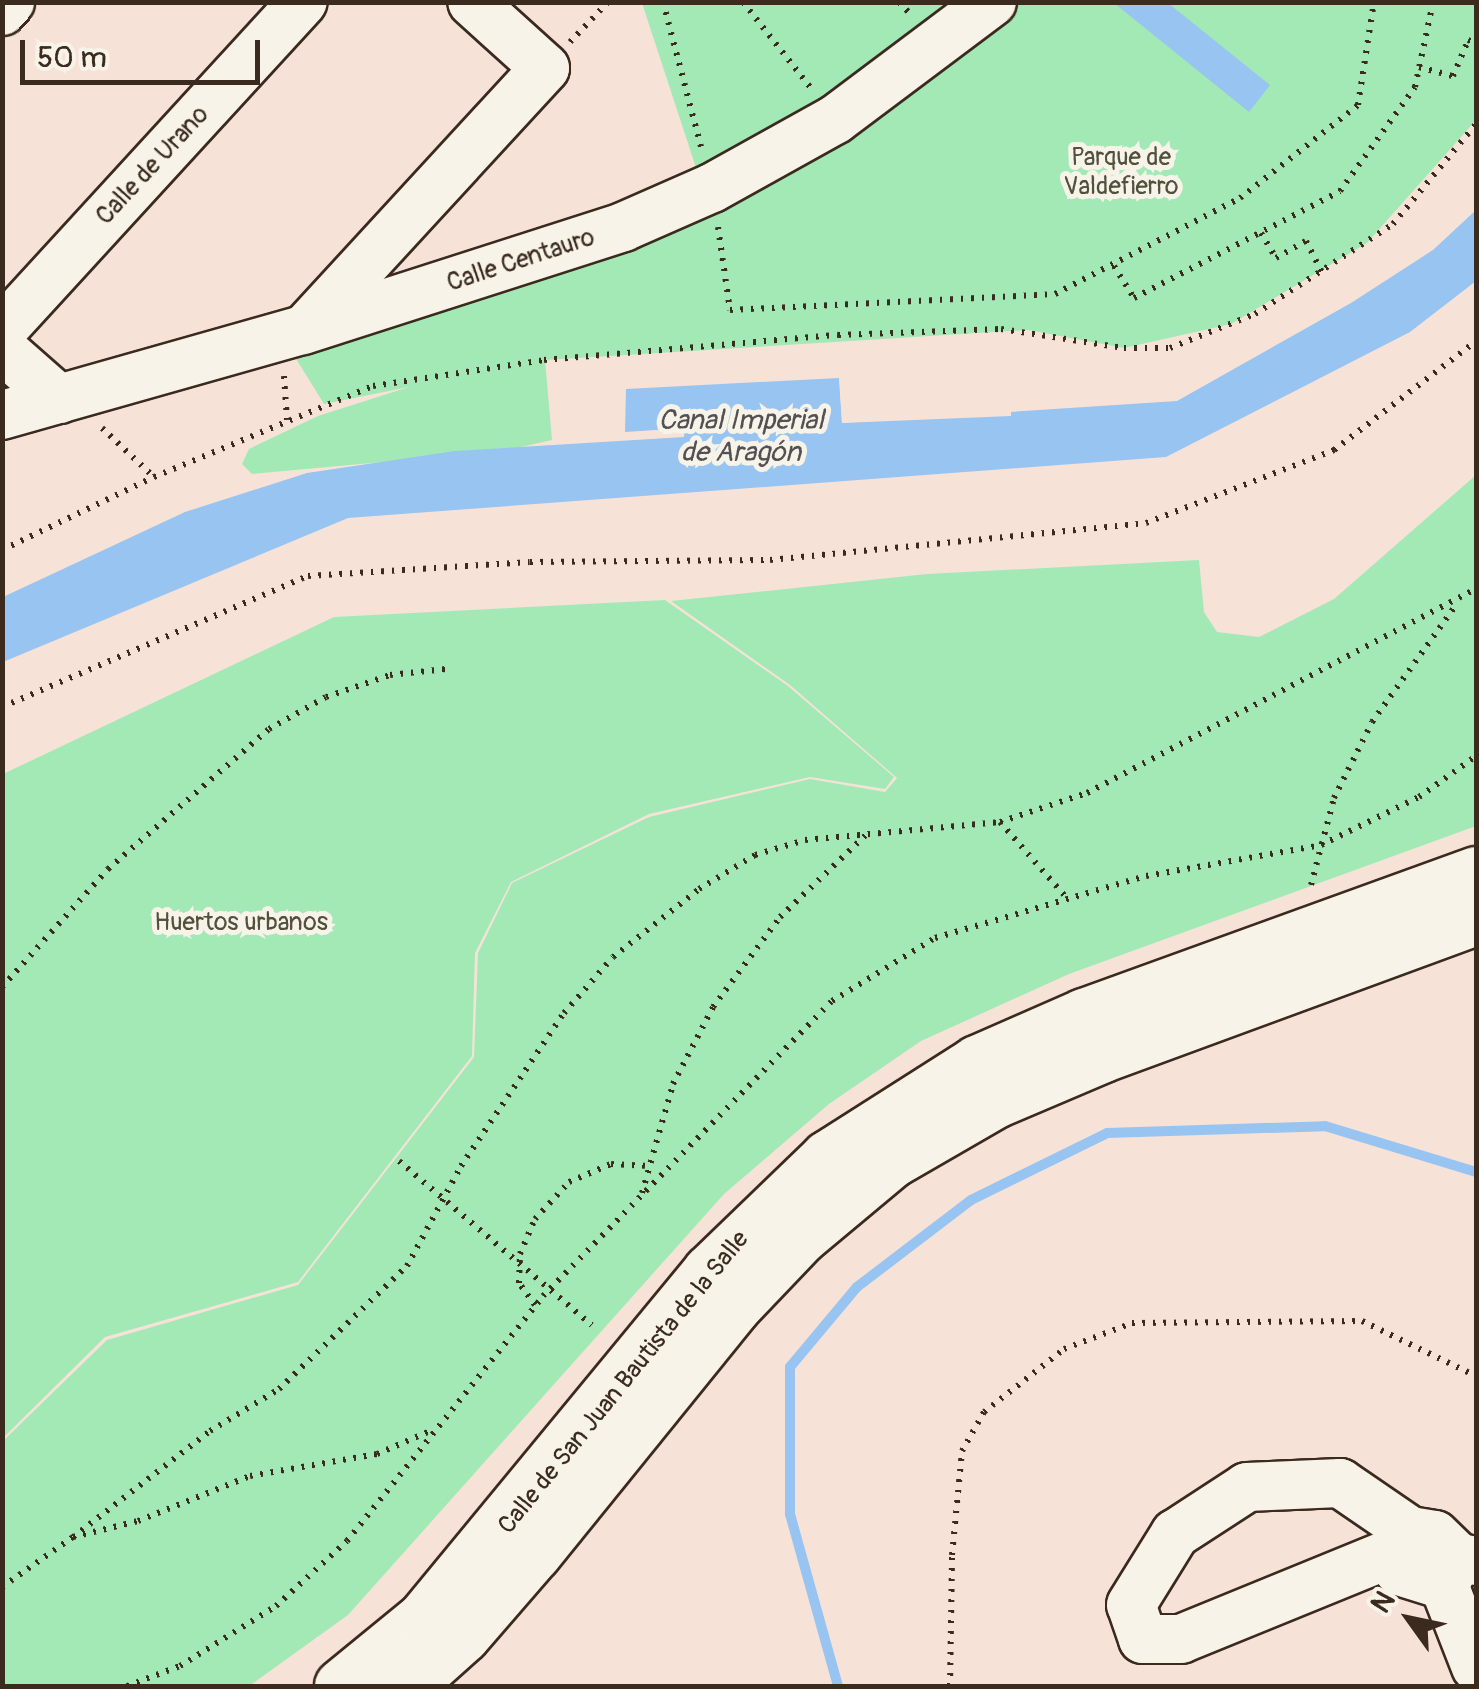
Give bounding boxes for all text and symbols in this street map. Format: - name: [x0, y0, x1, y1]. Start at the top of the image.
- scale bar: [25, 20, 265, 82]
- text: 50 m: [37, 39, 107, 76]
- street label: Calle de Urano: [90, 100, 216, 232]
- park label: Parque de Valdefierro: [1063, 144, 1179, 203]
- street label: Calle Centauro: [443, 223, 599, 299]
- water label: Canal Imperial de Aragón: [658, 404, 824, 470]
- park label: Huertos urbanos: [154, 908, 328, 938]
- street label: Calle de San Juan Bautista de la Salle: [492, 1225, 756, 1541]
- north arrow: [1359, 1569, 1459, 1669]
- text: N: [1364, 1585, 1403, 1620]

